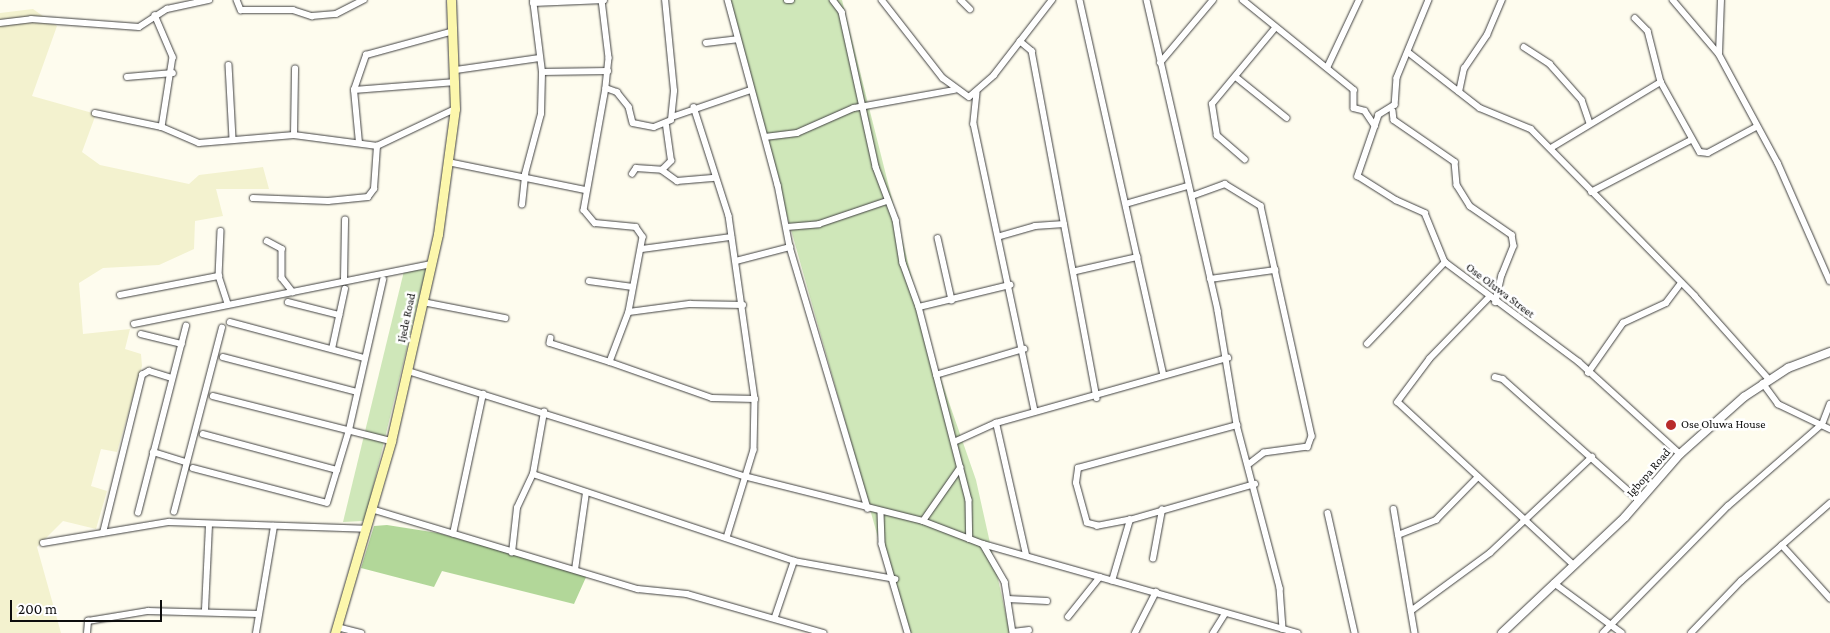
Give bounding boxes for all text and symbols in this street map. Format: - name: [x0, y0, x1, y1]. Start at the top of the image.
- street label: Ose Oluwa Street: [1463, 260, 1537, 322]
- street label: Ijede Road: [395, 292, 419, 344]
- place label: Ose Oluwa House: [1681, 418, 1766, 432]
- marker: Ose Oluwa House: [1665, 419, 1677, 431]
- street label: Igbopa Road: [1624, 446, 1674, 500]
- scale bar: [12, 590, 165, 622]
- text: 200 m: [18, 601, 57, 617]

